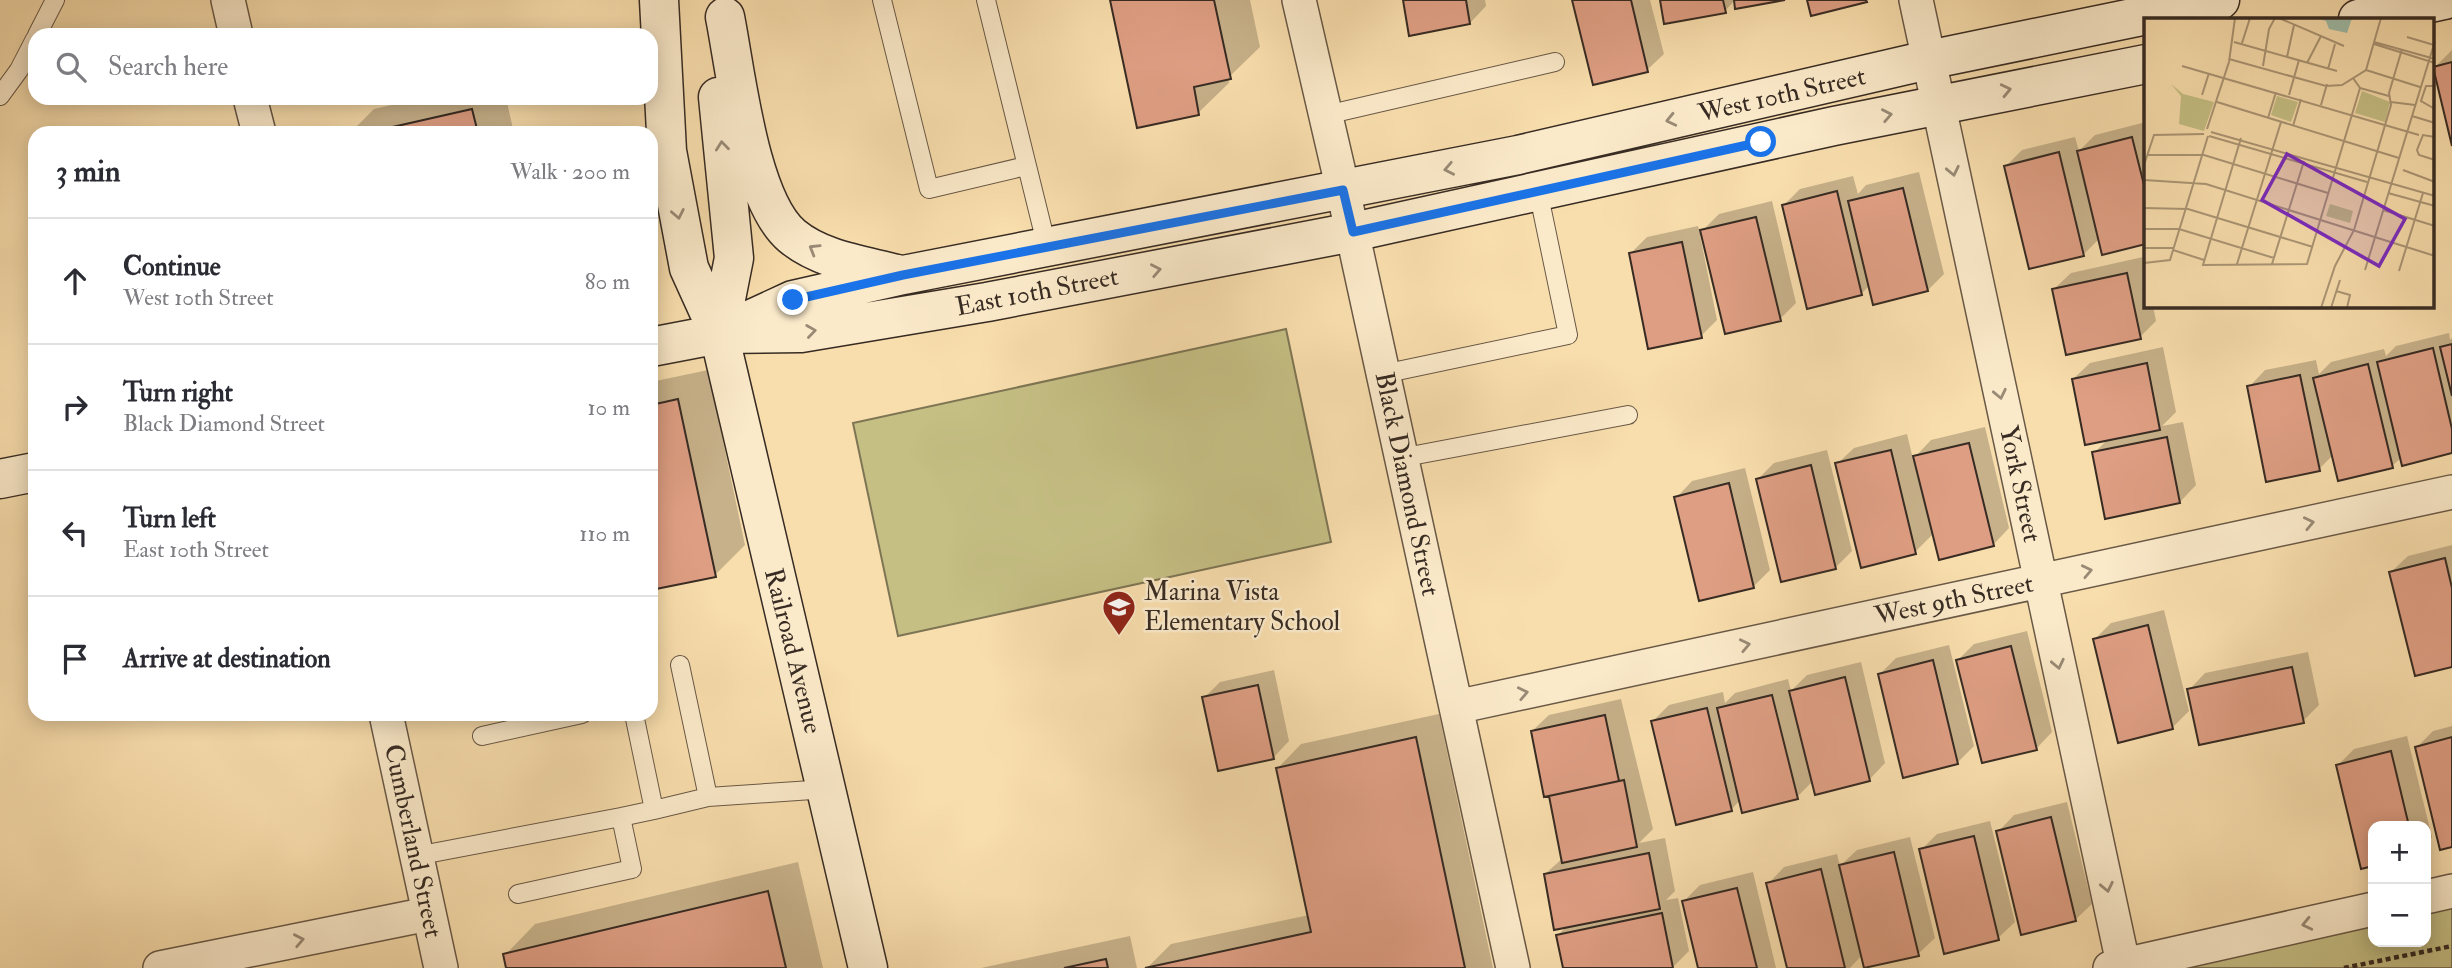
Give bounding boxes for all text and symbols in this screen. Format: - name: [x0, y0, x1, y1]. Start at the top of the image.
- inset map: [2144, 18, 2434, 308]
- search box: [28, 28, 658, 105]
- icon: search: [52, 48, 90, 86]
- text: Search here: [108, 51, 228, 83]
- street label: West 10th Street: [1694, 60, 1869, 130]
- one-way arrow: [2000, 84, 2012, 98]
- one-way arrow: [1881, 109, 1893, 124]
- one-way arrow: [1665, 112, 1677, 127]
- route start: [1745, 126, 1776, 157]
- one-way arrow: [715, 140, 730, 151]
- text: 3 min: [56, 153, 121, 190]
- text: Walk · 200 m: [510, 157, 630, 186]
- one-way arrow: [1443, 160, 1455, 175]
- one-way arrow: [1945, 165, 1960, 177]
- one-way arrow: [670, 208, 685, 220]
- one-way arrow: [809, 244, 822, 257]
- text: Continue: [123, 251, 221, 283]
- street label: East 10th Street: [953, 261, 1121, 323]
- icon: ahead: [56, 262, 94, 300]
- one-way arrow: [1150, 263, 1162, 278]
- text: 80 m: [585, 267, 630, 296]
- text: West 10th Street: [123, 283, 274, 312]
- route end: [777, 284, 808, 315]
- one-way arrow: [805, 324, 817, 339]
- street label: Black Diamond Street: [1368, 369, 1446, 599]
- text: Turn right: [123, 377, 233, 409]
- icon: right: [56, 388, 94, 426]
- one-way arrow: [1992, 388, 2007, 400]
- text: 10 m: [587, 393, 630, 422]
- text: Black Diamond Street: [123, 409, 325, 438]
- street label: York Street: [1992, 423, 2048, 545]
- text: Turn left: [123, 503, 216, 535]
- icon: left: [56, 514, 94, 552]
- one-way arrow: [2303, 516, 2315, 531]
- text: 110 m: [579, 519, 630, 548]
- text: East 10th Street: [123, 535, 269, 564]
- street label: Railroad Avenue: [757, 565, 829, 737]
- one-way arrow: [2081, 565, 2093, 579]
- street label: West 9th Street: [1871, 568, 2036, 633]
- place label: Marina Vista Elementary School: [1144, 576, 1341, 638]
- school or university icon: Marina Vista Elementary School: [1100, 588, 1138, 637]
- one-way arrow: [1739, 638, 1751, 653]
- icon: arrive: [56, 640, 94, 678]
- text: Arrive at destination: [123, 643, 331, 675]
- one-way arrow: [2050, 658, 2065, 670]
- one-way arrow: [1517, 686, 1529, 701]
- street label: Cumberland Street: [377, 741, 449, 941]
- map controls: [2368, 821, 2431, 947]
- button: +: [2368, 821, 2431, 884]
- one-way arrow: [2098, 881, 2113, 893]
- button: −: [2368, 884, 2431, 947]
- one-way arrow: [2301, 916, 2313, 930]
- one-way arrow: [293, 933, 305, 948]

